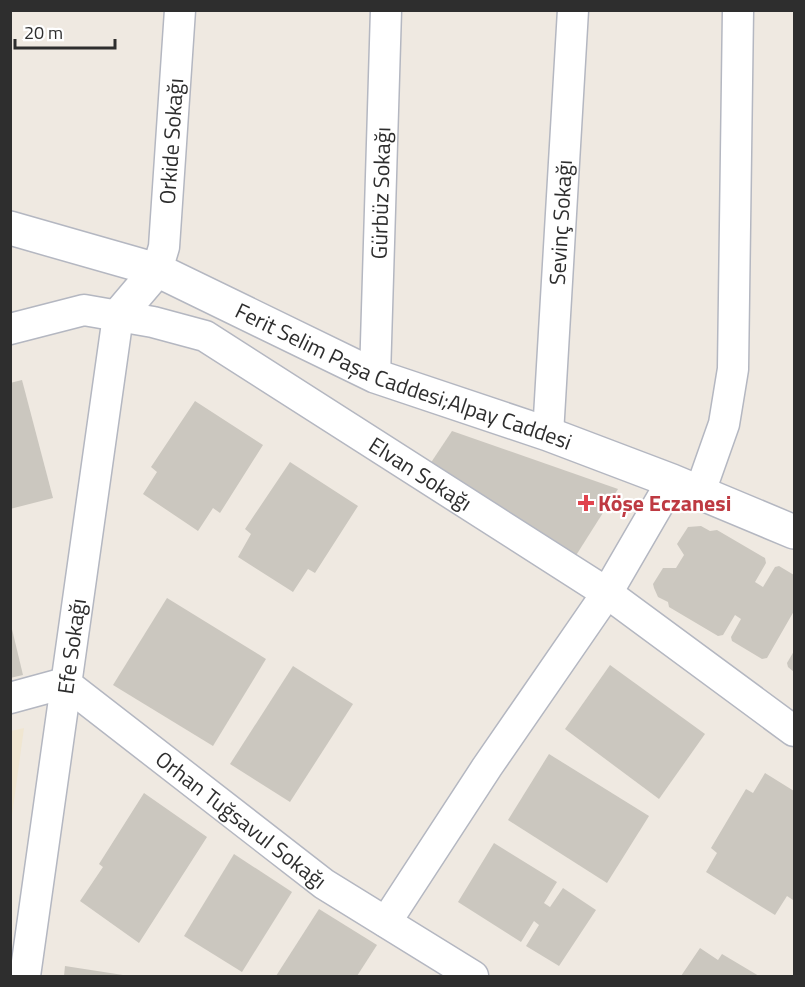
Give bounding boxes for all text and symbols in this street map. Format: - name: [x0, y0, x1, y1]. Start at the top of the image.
- scale bar: [15, 12, 116, 50]
- text: 20 m: [24, 19, 63, 46]
- street label: Orkide Sokağı: [150, 77, 192, 205]
- street label: Gürbüz Sokağı: [362, 126, 399, 260]
- street label: Sevinç Sokağı: [540, 159, 581, 286]
- street label: Ferit Selim Paşa Caddesi;Alpay Caddesi: [230, 294, 577, 459]
- street label: Elvan Sokağı: [362, 428, 479, 519]
- place label: Köşe Eczanesi: [598, 486, 731, 520]
- marker: Köşe Eczanesi: [579, 496, 593, 510]
- street label: Efe Sokağı: [48, 596, 95, 696]
- street label: Orhan Tuğsavul Sokağı: [148, 742, 334, 897]

